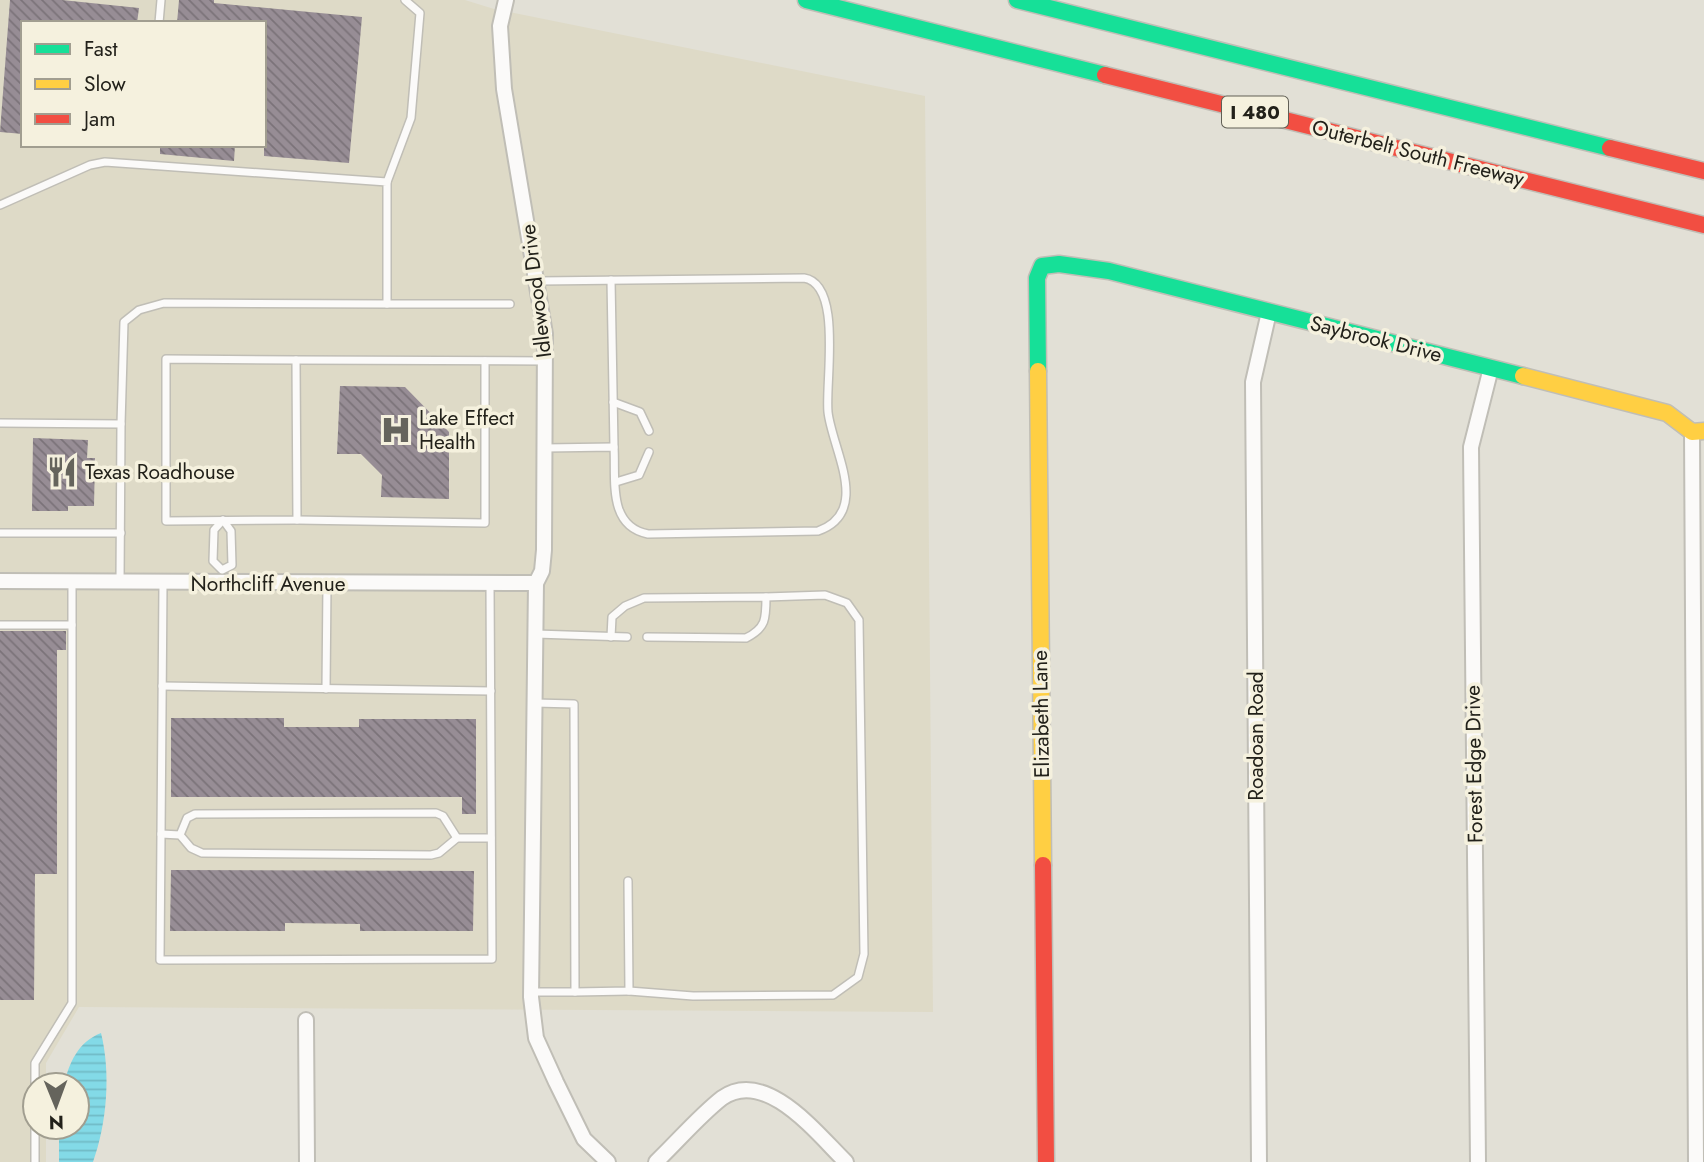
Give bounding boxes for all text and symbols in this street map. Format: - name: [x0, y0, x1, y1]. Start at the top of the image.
- legend: [21, 21, 266, 147]
- text: Fast: [84, 34, 117, 64]
- text: Slow: [84, 69, 126, 99]
- road number: I 480: [1222, 96, 1288, 128]
- text: Jam: [81, 104, 116, 134]
- street label: Outerbelt South Freeway: [1309, 112, 1528, 194]
- street label: Idlewood Drive: [513, 222, 559, 359]
- street label: Saybrook Drive: [1307, 308, 1445, 370]
- place label: Lake Effect Health: [419, 403, 514, 457]
- hospital icon: Lake Effect Health: [379, 413, 413, 447]
- restaurant icon: Texas Roadhouse: [45, 455, 79, 489]
- place label: Texas Roadhouse: [85, 457, 235, 487]
- street label: Northcliff Avenue: [190, 569, 346, 599]
- street label: Elizabeth Lane: [1025, 649, 1057, 778]
- street label: Roadoan Road: [1241, 671, 1271, 801]
- street label: Forest Edge Drive: [1458, 685, 1490, 843]
- north arrow: [21, 1071, 91, 1141]
- text: N: [49, 1109, 64, 1136]

